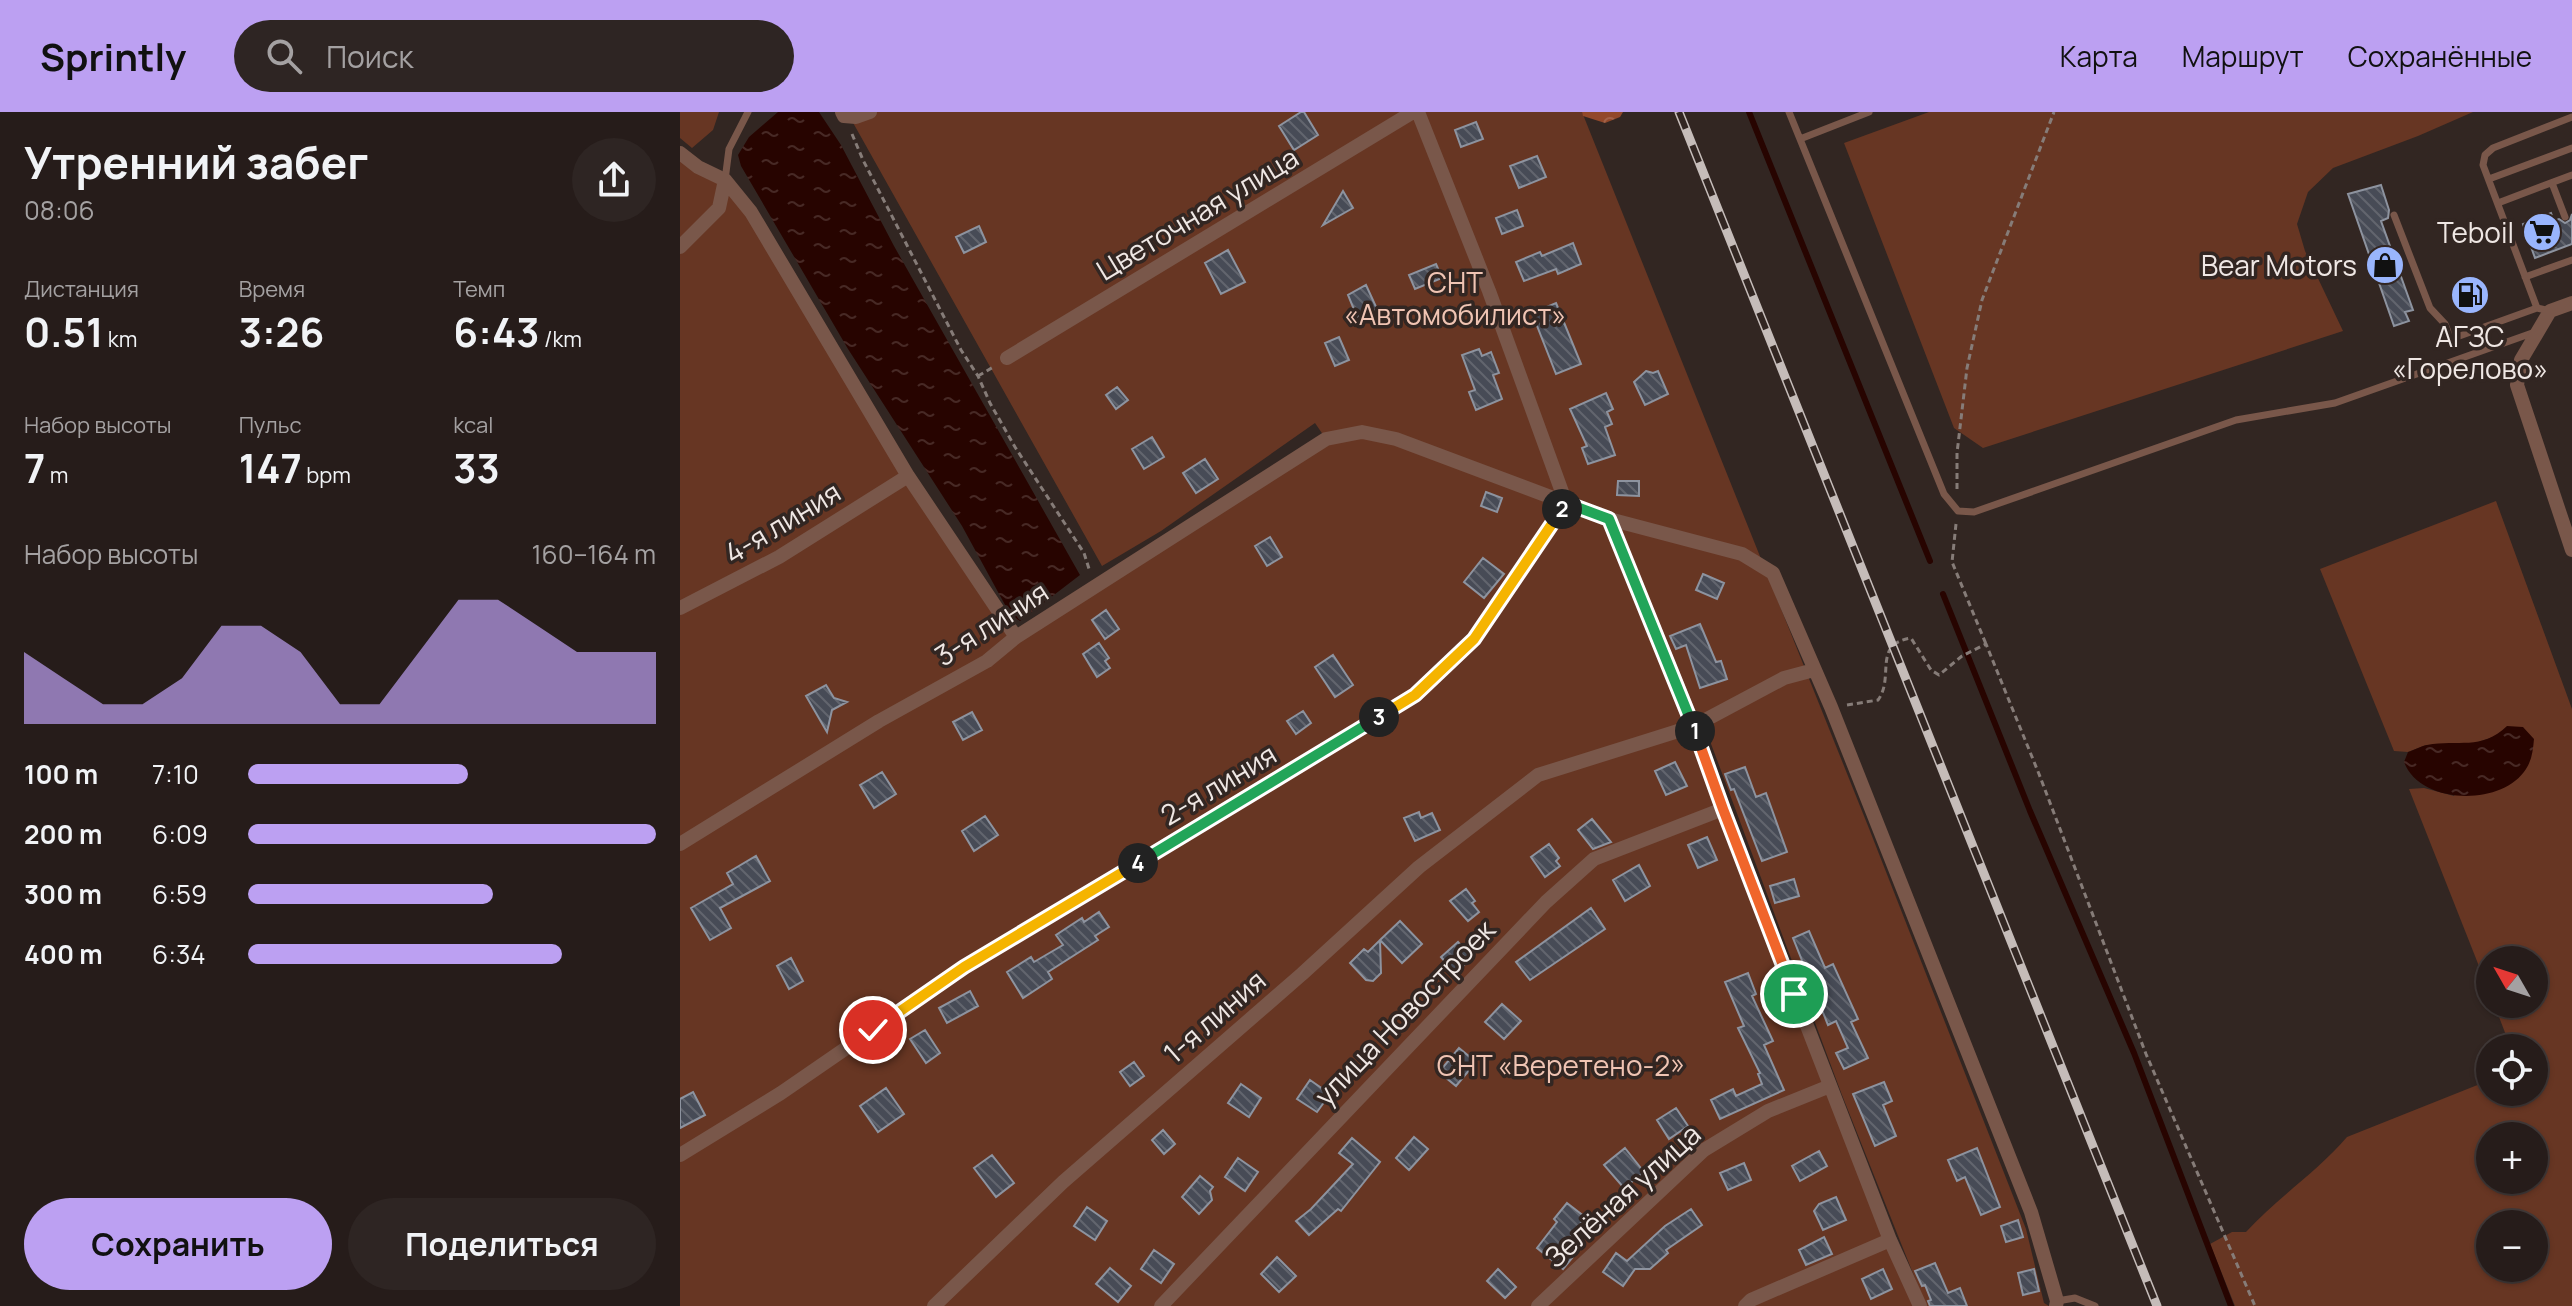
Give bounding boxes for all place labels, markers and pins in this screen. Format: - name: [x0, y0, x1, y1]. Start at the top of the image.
- supermarket icon: Teboil: [2521, 211, 2563, 253]
- place label: Teboil: [2437, 213, 2514, 251]
- shop icon: Bear Motors: [2364, 244, 2406, 286]
- place label: Bear Motors: [2201, 246, 2357, 284]
- fuel station icon: АГЗС «Горелово»: [2449, 274, 2491, 316]
- place label: АГЗС «Горелово»: [2392, 317, 2548, 387]
- pin: 2: [1542, 489, 1582, 529]
- pin: 3: [1359, 697, 1399, 737]
- pin: 1: [1675, 711, 1715, 751]
- pin: 4: [1118, 843, 1158, 883]
- pin: [1760, 960, 1828, 1028]
- pin: [839, 996, 907, 1064]

